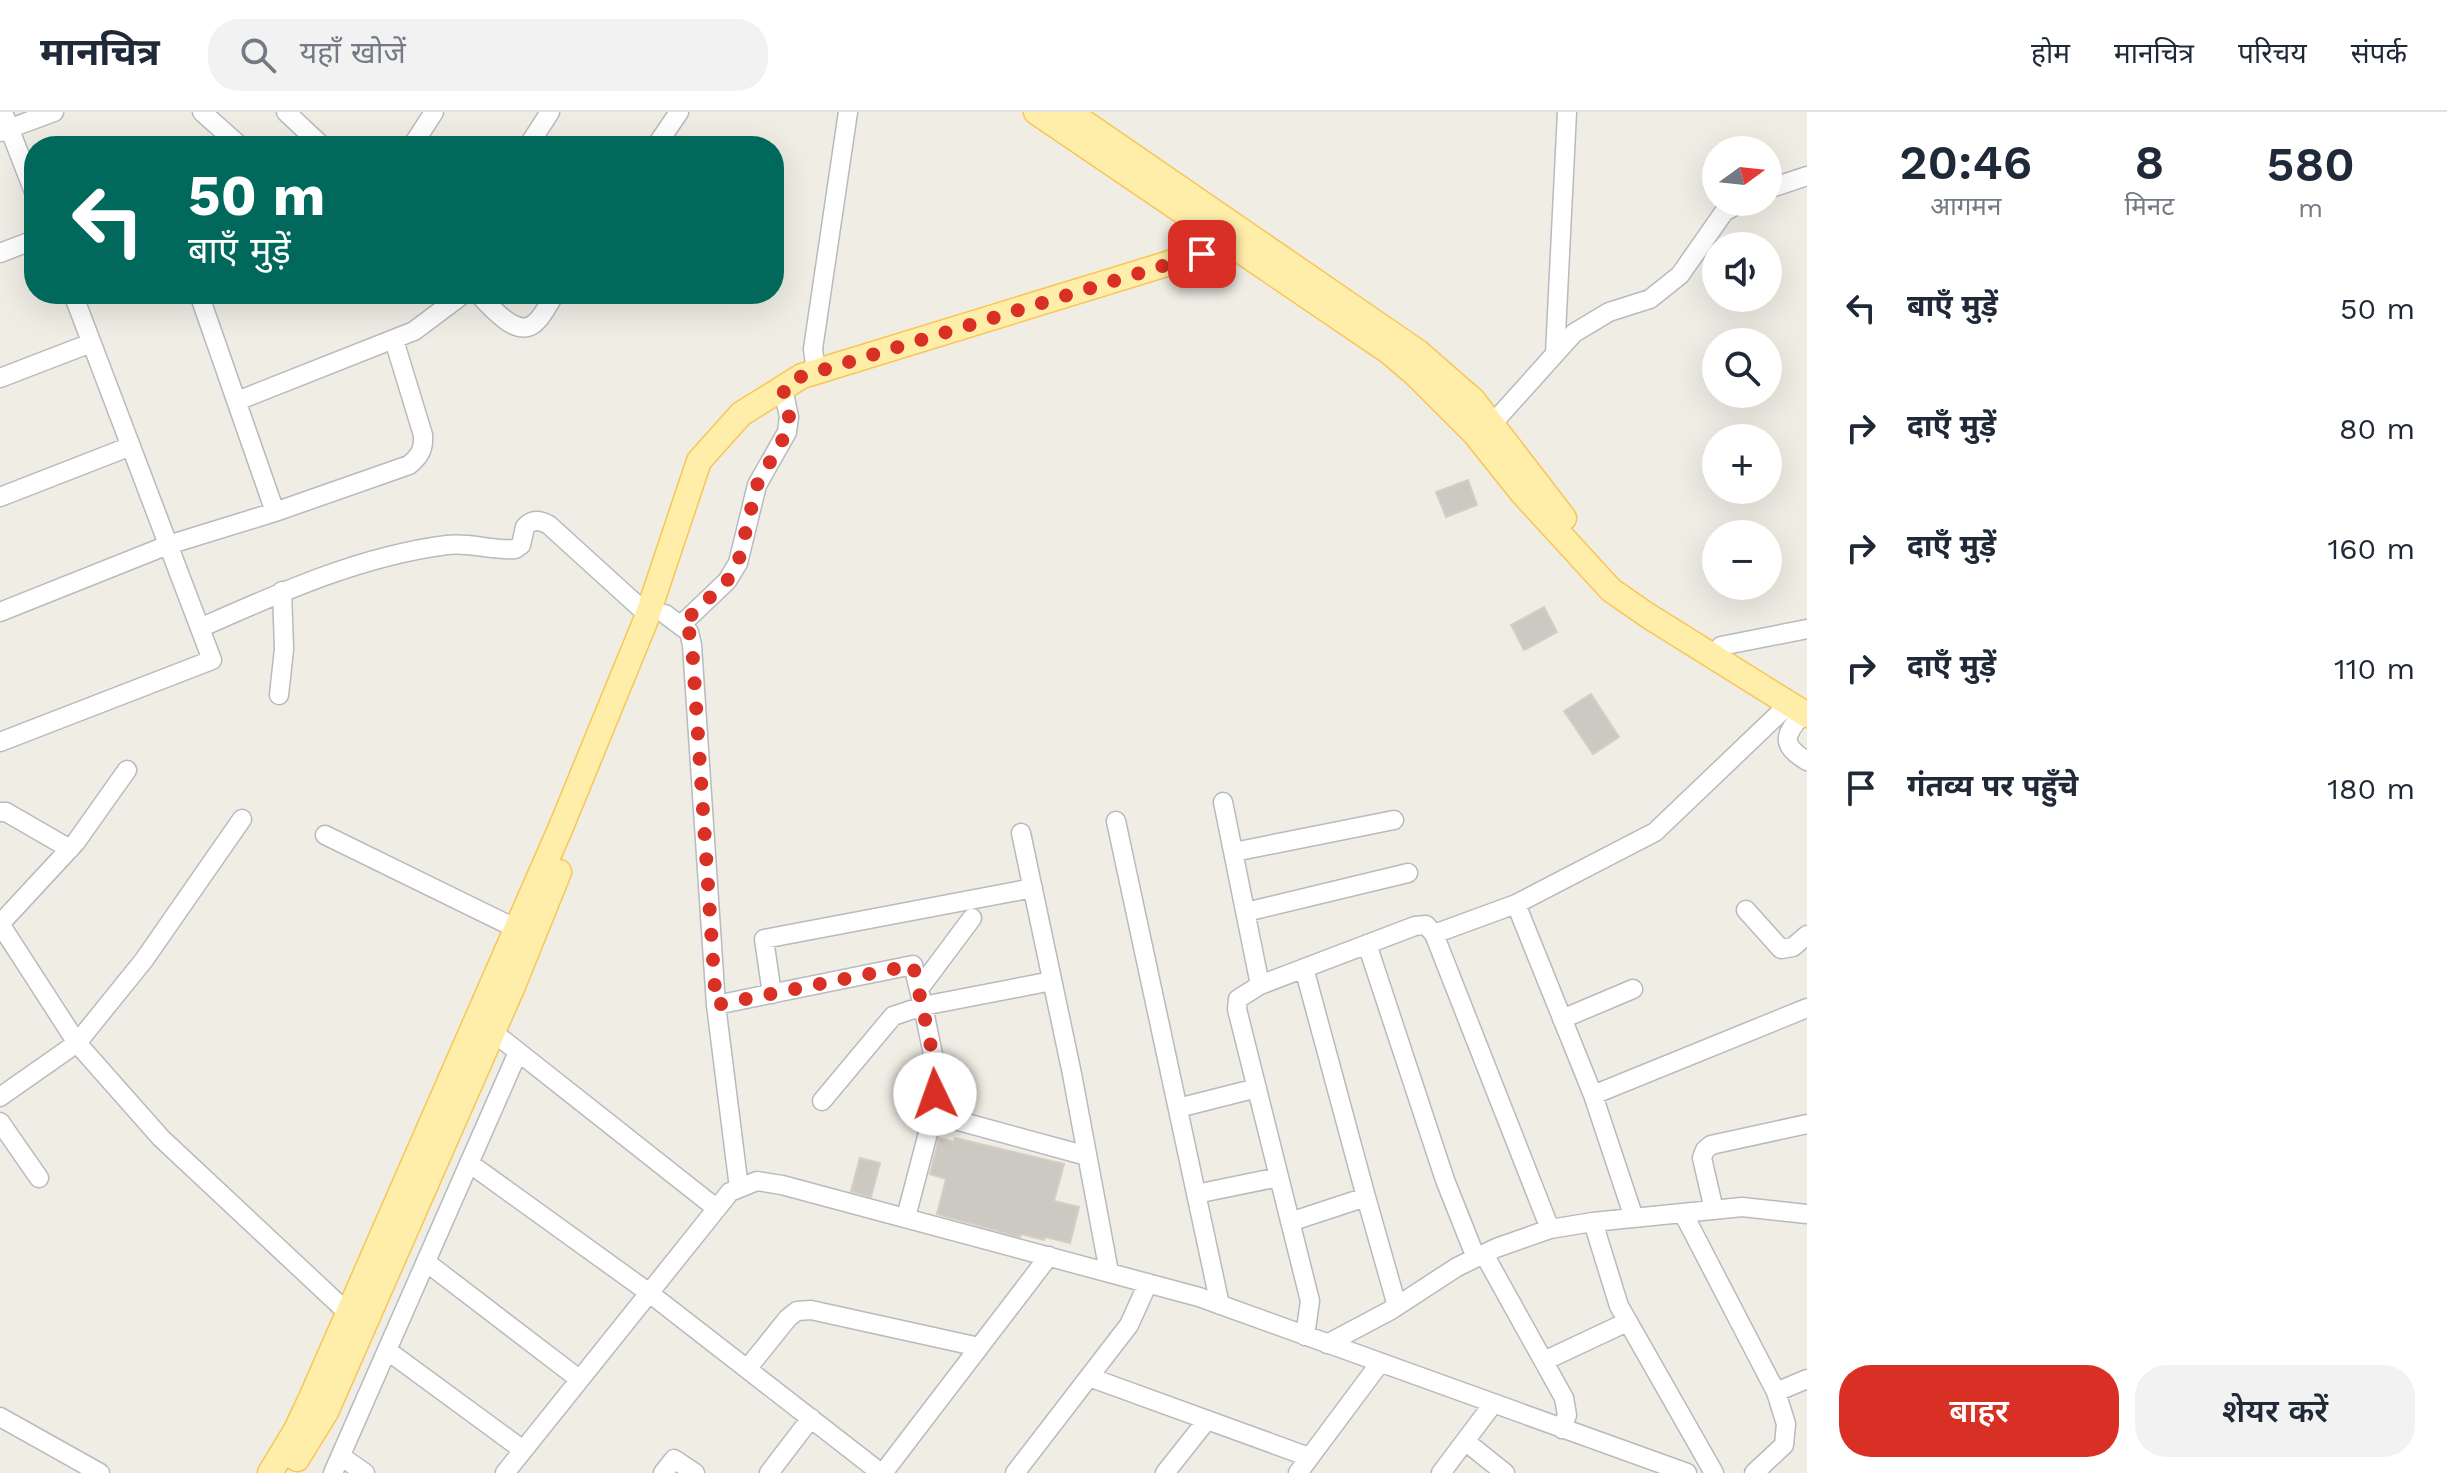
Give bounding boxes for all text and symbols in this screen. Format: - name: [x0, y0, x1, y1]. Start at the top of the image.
- search box: [208, 19, 768, 91]
- text: मानचित्र: [40, 30, 160, 74]
- icon: search: [236, 33, 280, 77]
- text: यहाँ खोजें: [300, 35, 406, 70]
- text: होम: [2031, 37, 2070, 70]
- text: मानचित्र: [2114, 37, 2194, 70]
- text: परिचय: [2238, 37, 2307, 70]
- text: संपर्क: [2351, 37, 2407, 70]
- text: 20:46: [1899, 134, 2032, 191]
- text: 8: [2134, 134, 2164, 191]
- north arrow: [1702, 136, 1782, 216]
- map controls: [1702, 136, 1782, 600]
- text: 580: [2266, 136, 2355, 193]
- text: 50 m: [188, 163, 325, 229]
- icon: left: [56, 168, 160, 272]
- text: आगमन: [1930, 191, 2001, 221]
- text: मिनट: [2124, 191, 2174, 221]
- text: m: [2298, 193, 2323, 223]
- pin: [1168, 220, 1236, 288]
- text: बाएँ मुड़ें: [188, 230, 291, 272]
- icon: arrive: [1180, 232, 1224, 276]
- button: sound: [1702, 232, 1782, 312]
- icon: left: [1839, 286, 1883, 330]
- text: बाएँ मुड़ें: [1907, 288, 1998, 323]
- text: 50 m: [2340, 291, 2415, 326]
- button: search: [1702, 328, 1782, 408]
- icon: right: [1839, 406, 1883, 450]
- text: दाएँ मुड़ें: [1907, 408, 1996, 443]
- text: 80 m: [2339, 411, 2415, 446]
- button: +: [1702, 424, 1782, 504]
- button: −: [1702, 520, 1782, 600]
- icon: right: [1839, 526, 1883, 570]
- text: दाएँ मुड़ें: [1907, 528, 1996, 563]
- text: 160 m: [2328, 531, 2415, 566]
- icon: right: [1839, 646, 1883, 690]
- text: दाएँ मुड़ें: [1907, 648, 1996, 683]
- text: 110 m: [2334, 651, 2415, 686]
- icon: arrive: [1839, 766, 1883, 810]
- text: गंतव्य पर पहुँचे: [1907, 768, 2078, 803]
- text: 180 m: [2327, 771, 2415, 806]
- position arrow: [893, 1052, 977, 1136]
- button: बाहर: [1839, 1365, 2119, 1457]
- button: शेयर करें: [2135, 1365, 2415, 1457]

